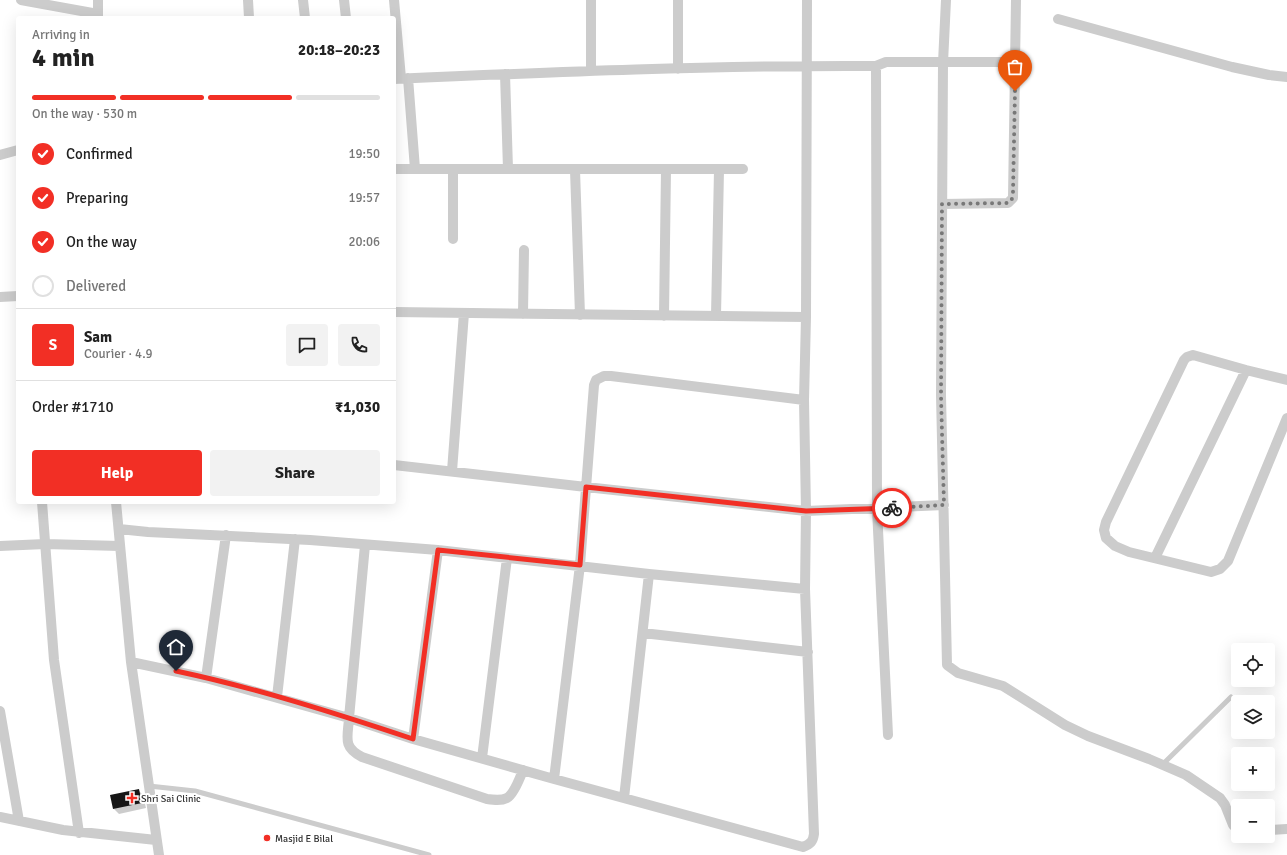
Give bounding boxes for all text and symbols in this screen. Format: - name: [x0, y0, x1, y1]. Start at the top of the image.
- text: Arriving in: [32, 27, 90, 43]
- text: 20:18–20:23: [298, 41, 380, 59]
- text: 4 min: [32, 42, 95, 74]
- pin: [998, 50, 1032, 91]
- icon: bag: [1004, 56, 1026, 78]
- text: On the way · 530 m: [32, 106, 137, 122]
- icon: check: [32, 143, 54, 165]
- text: Confirmed: [66, 145, 133, 163]
- text: 19:50: [348, 146, 380, 162]
- icon: check: [32, 187, 54, 209]
- text: Preparing: [66, 189, 129, 207]
- text: 19:57: [348, 190, 380, 206]
- icon: check: [32, 231, 54, 253]
- text: On the way: [66, 233, 137, 251]
- text: 20:06: [348, 234, 380, 250]
- text: Delivered: [66, 277, 126, 295]
- button: chat: [286, 324, 328, 366]
- button: phone: [338, 324, 380, 366]
- text: Sam: [84, 328, 112, 346]
- text: S: [49, 336, 57, 354]
- text: Courier · 4.9: [84, 346, 153, 362]
- text: Order #1710: [32, 398, 114, 416]
- text: ₹1,030: [335, 398, 380, 416]
- button: Help: [32, 450, 202, 496]
- button: Share: [210, 450, 380, 496]
- courier: [872, 488, 912, 528]
- icon: bike: [881, 497, 903, 519]
- pin: [159, 630, 193, 671]
- icon: home: [165, 636, 187, 658]
- map controls: [1231, 643, 1275, 843]
- button: locate: [1231, 643, 1275, 687]
- button: layers: [1231, 695, 1275, 739]
- button: +: [1231, 747, 1275, 791]
- marker: Shri Sai Clinic: [126, 792, 138, 804]
- place label: Shri Sai Clinic: [141, 793, 201, 805]
- button: −: [1231, 799, 1275, 843]
- marker: Masjid E Bilal: [262, 833, 272, 843]
- place label: Masjid E Bilal: [275, 833, 333, 845]

